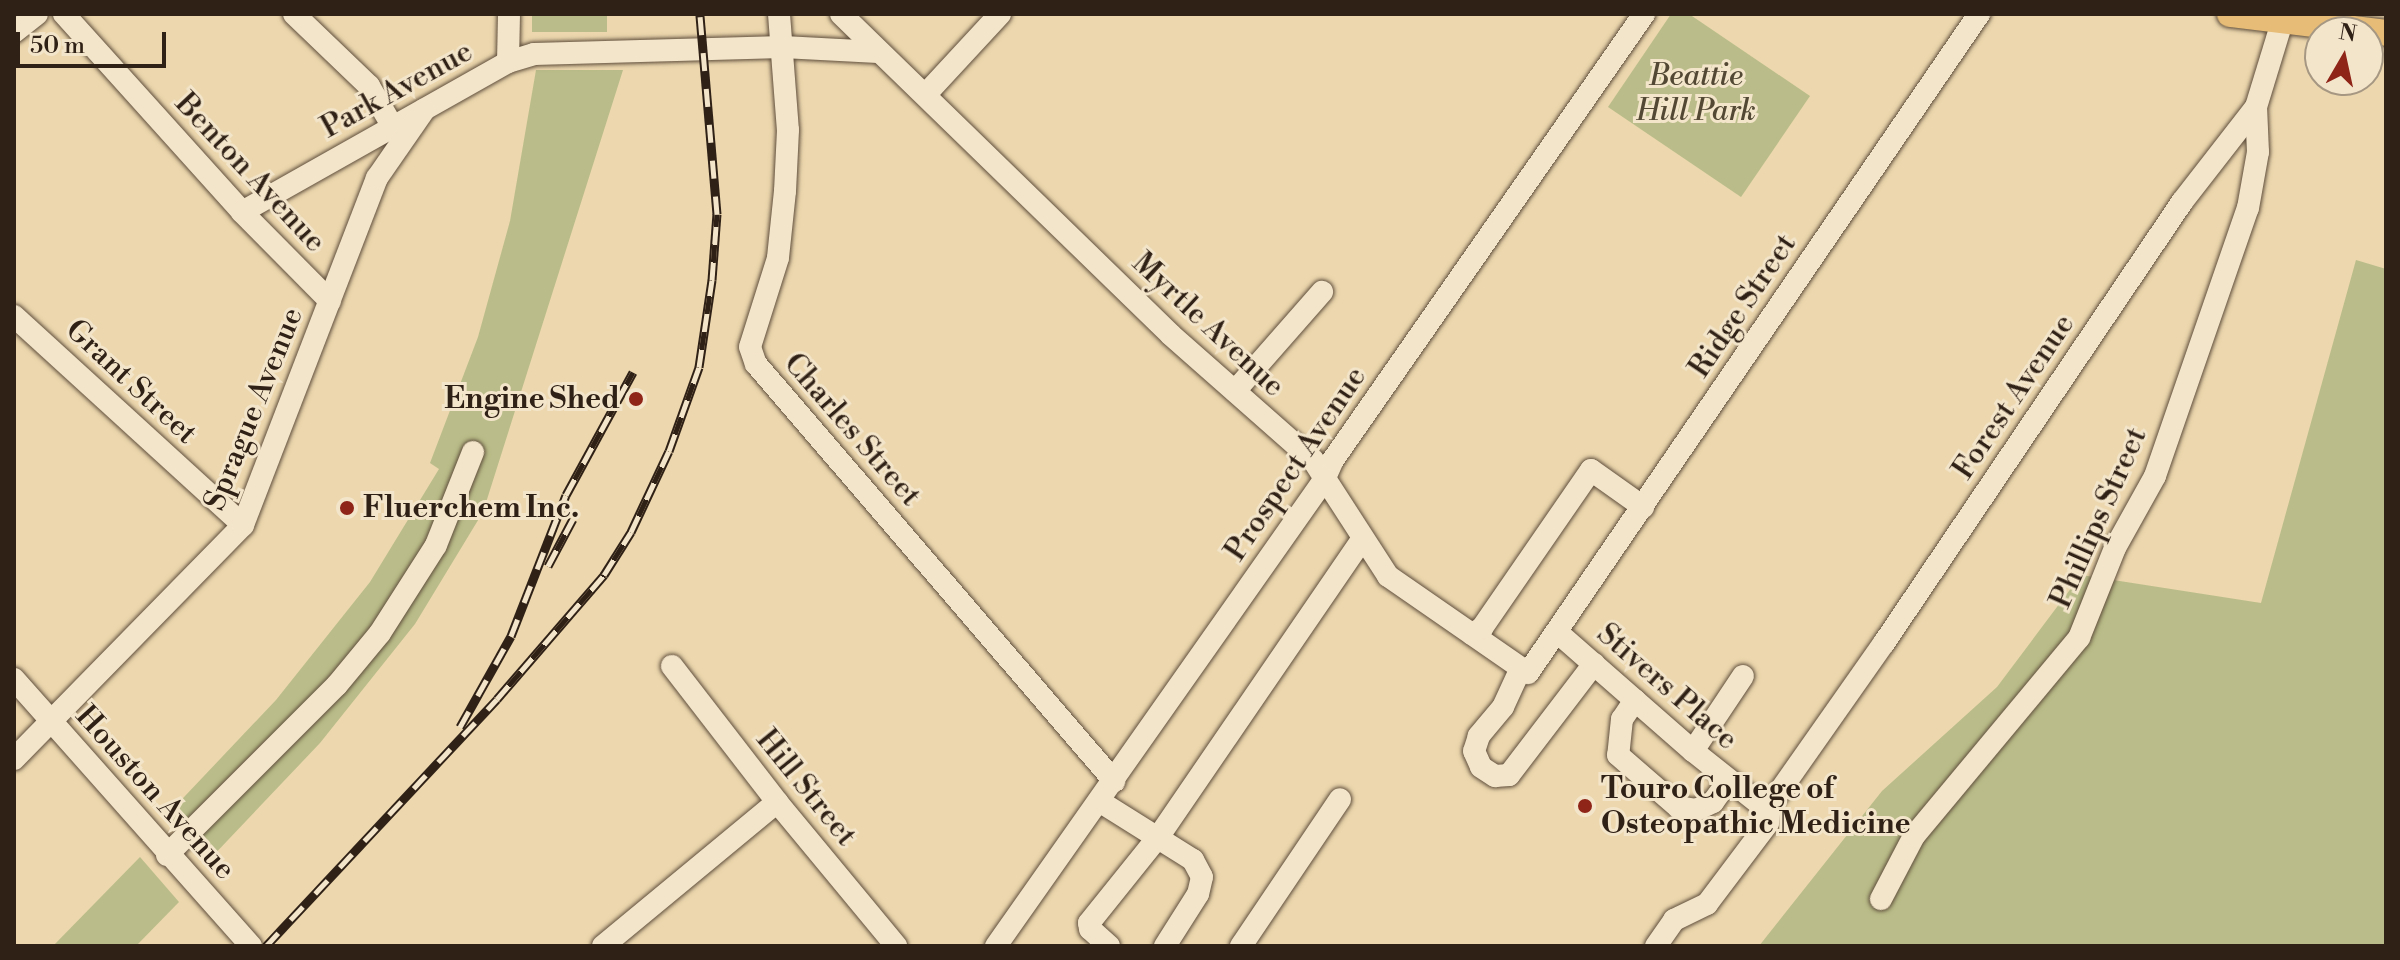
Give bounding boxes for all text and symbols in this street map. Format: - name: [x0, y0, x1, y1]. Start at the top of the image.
- scale bar: [20, 16, 170, 66]
- north arrow: [2304, 16, 2384, 96]
- text: N: [2337, 19, 2358, 48]
- text: 50 m: [30, 31, 85, 61]
- street label: Park Avenue: [315, 34, 479, 146]
- park label: Beattie Hill Park: [1636, 58, 1756, 128]
- street label: Benton Avenue: [167, 86, 333, 260]
- street label: Ridge Street: [1682, 227, 1804, 385]
- street label: Myrtle Avenue: [1124, 245, 1292, 405]
- street label: Sprague Avenue: [197, 302, 311, 516]
- street label: Forest Avenue: [1946, 308, 2082, 486]
- street label: Grant Street: [58, 312, 204, 452]
- street label: Charles Street: [776, 346, 928, 514]
- street label: Prospect Avenue: [1218, 360, 1374, 568]
- place label: Engine Shed: [444, 381, 620, 417]
- marker: Engine Shed: [627, 390, 645, 408]
- street label: Phillips Street: [2043, 422, 2155, 614]
- place label: Fluerchem Inc.: [363, 490, 579, 526]
- marker: Fluerchem Inc.: [338, 499, 356, 517]
- street label: Stivers Place: [1589, 616, 1745, 758]
- street label: Houston Avenue: [68, 699, 242, 887]
- street label: Hill Street: [748, 723, 864, 853]
- place label: Touro College of Osteopathic Medicine: [1601, 771, 1911, 842]
- marker: Touro College of Osteopathic Medicine: [1576, 797, 1594, 815]

